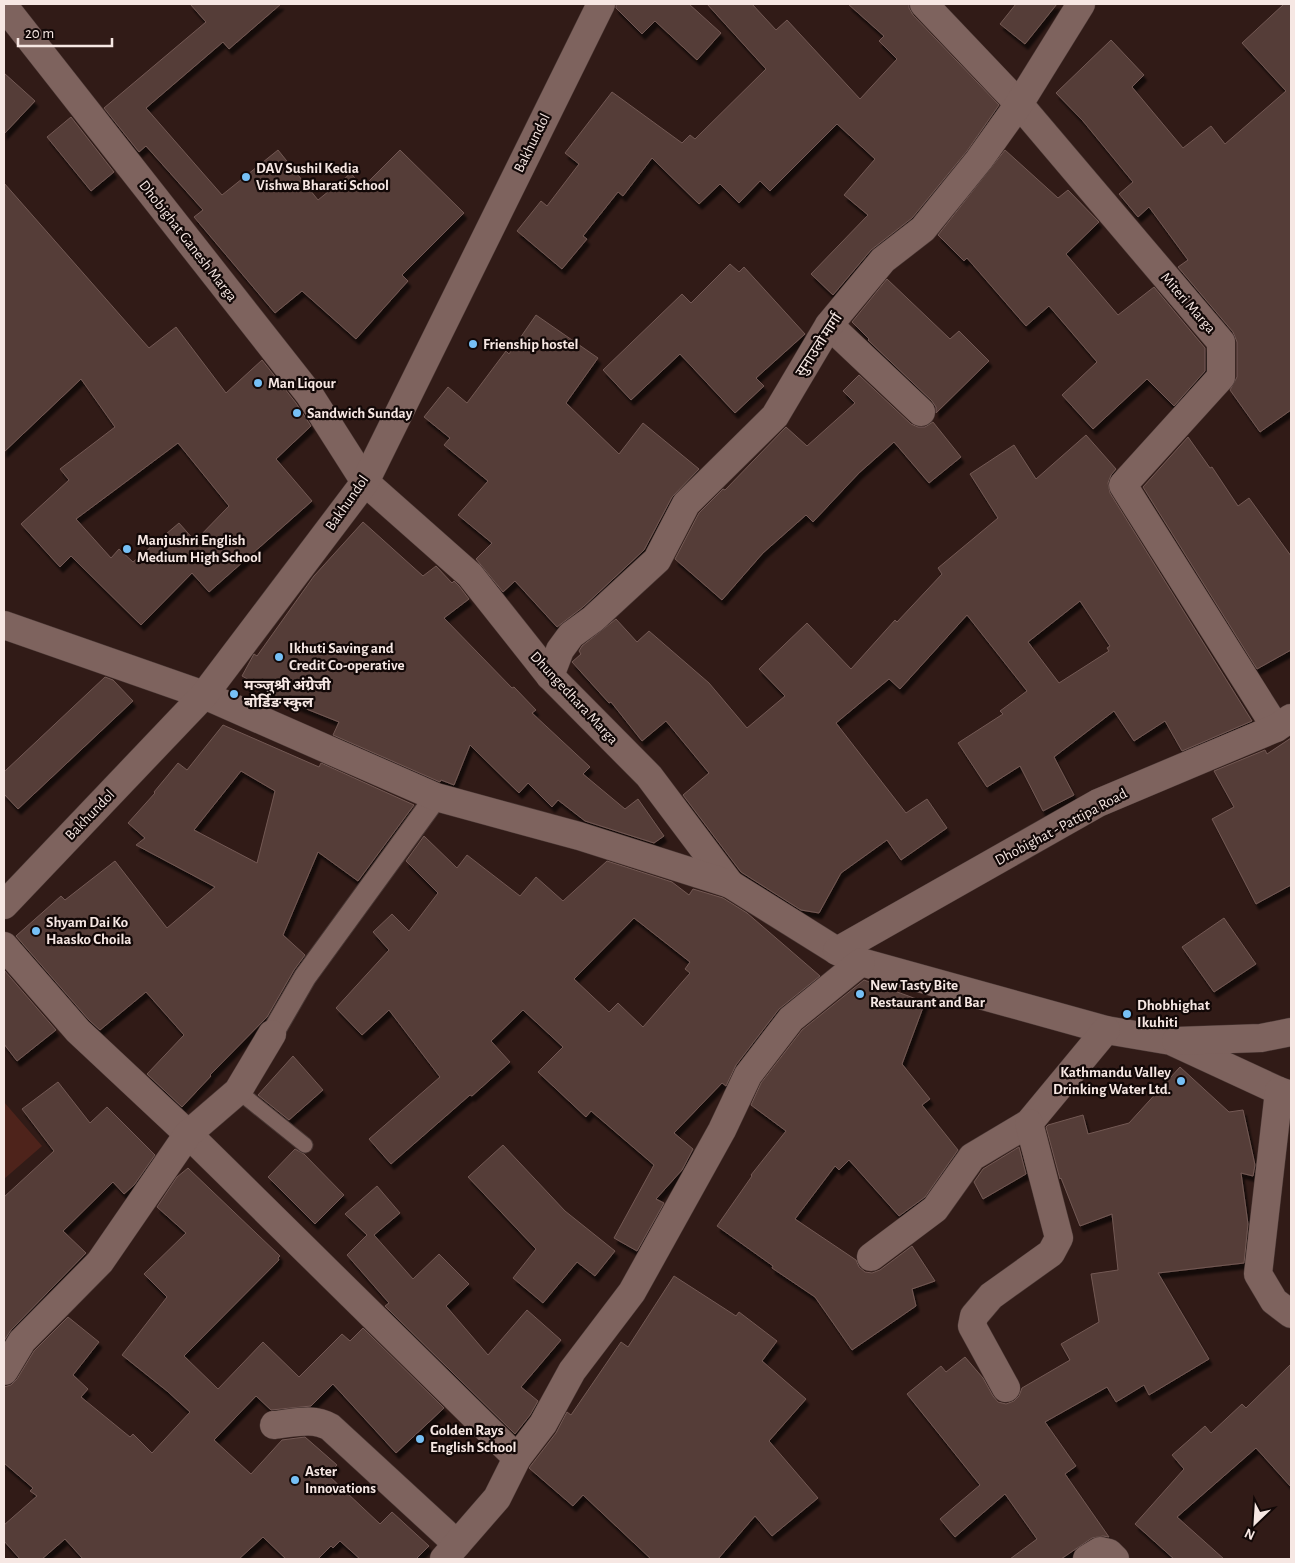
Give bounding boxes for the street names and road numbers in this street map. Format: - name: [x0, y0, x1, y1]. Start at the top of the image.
- street label: Bakhundol: [511, 111, 553, 175]
- street label: Dhobighat Ganesh Marga: [136, 178, 240, 304]
- street label: Miteri Marga: [1158, 270, 1218, 336]
- street label: सुनाउलो मार्गा: [791, 309, 847, 380]
- street label: Bakhundol: [323, 473, 371, 533]
- street label: Dhungedhara Marga: [527, 649, 621, 747]
- street label: Dhobighat - Pattipa Road: [993, 786, 1130, 868]
- street label: Bakhundol: [62, 787, 118, 843]

